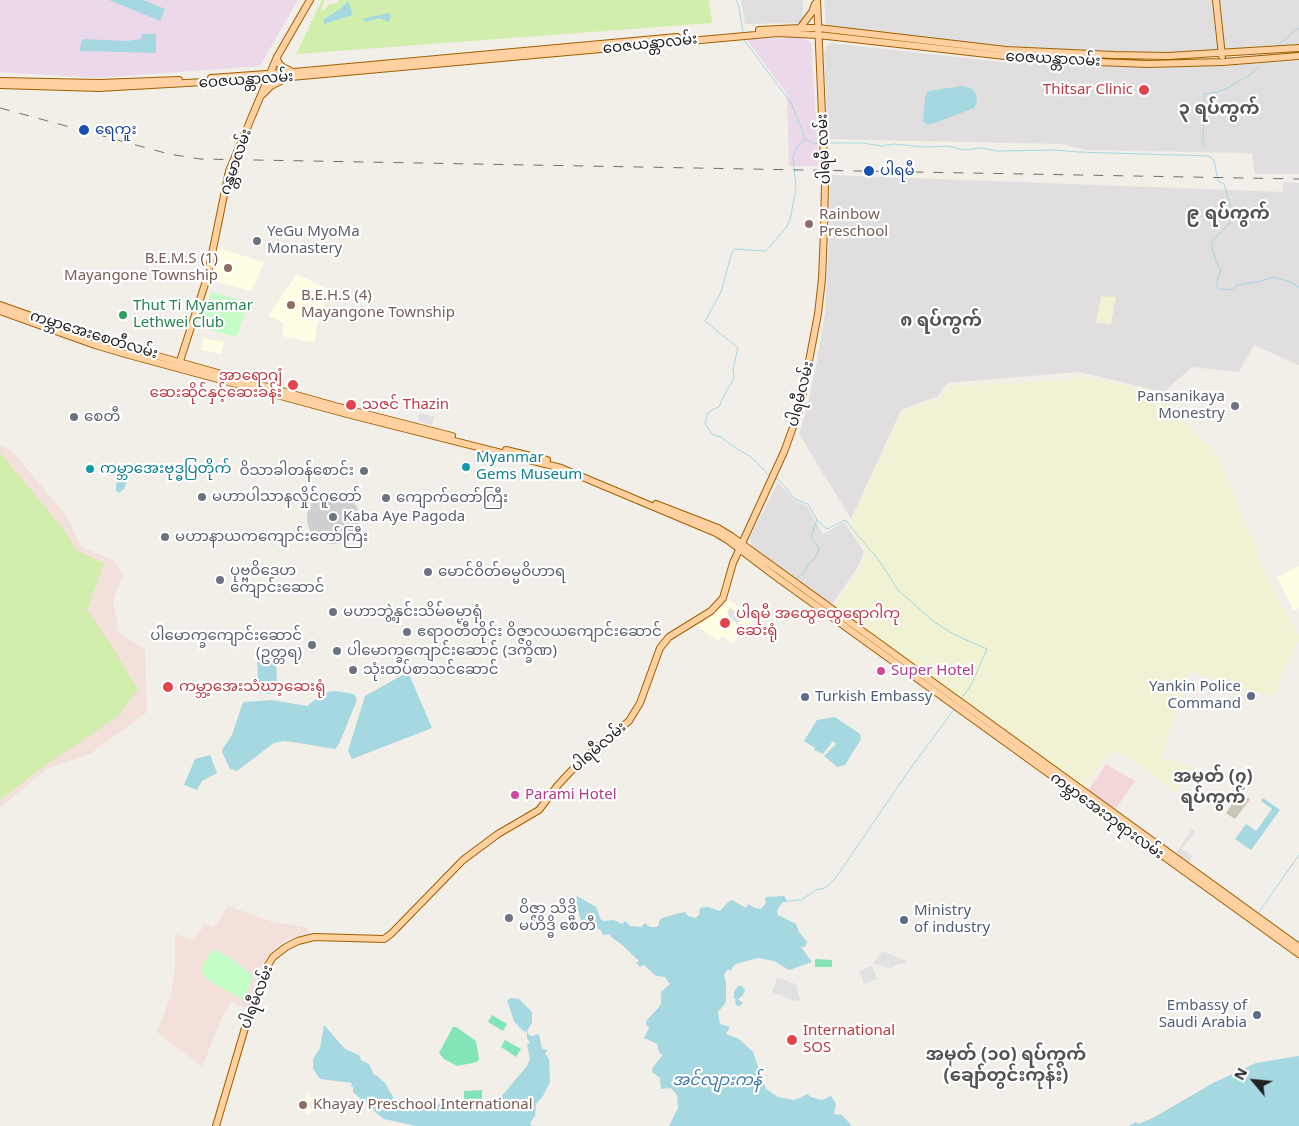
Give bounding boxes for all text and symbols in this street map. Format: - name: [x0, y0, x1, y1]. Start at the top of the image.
- street label: ဝေဇယန္တာလမ်း: [602, 30, 698, 58]
- street label: ဝေဇယန္တာလမ်း: [1005, 48, 1101, 70]
- street label: ဝေဇယန္တာလမ်း: [198, 68, 294, 92]
- place label: Thitsar Clinic: [1043, 81, 1133, 99]
- marker: Thitsar Clinic: [1137, 83, 1151, 97]
- district label: ၃ ရပ်ကွက်: [1178, 98, 1260, 120]
- street label: ပါရမီ လမ်း: [813, 113, 835, 185]
- place label: ရေကူး: [95, 121, 137, 139]
- marker: ရေကူး: [77, 123, 91, 137]
- street label: ဂန္တမာလမ်း: [216, 127, 256, 197]
- place label: ပါရမီ: [880, 162, 915, 180]
- marker: ပါရမီ: [862, 164, 876, 178]
- district label: ၉ ရပ်ကွက်: [1186, 203, 1270, 225]
- place label: Rainbow Preschool: [819, 206, 888, 241]
- marker: Rainbow Preschool: [803, 218, 815, 230]
- place label: YeGu MyoMa Monastery: [267, 223, 360, 258]
- marker: YeGu MyoMa Monastery: [251, 235, 263, 247]
- place label: B.E.M.S (1) Mayangone Township: [64, 250, 218, 285]
- marker: B.E.M.S (1) Mayangone Township: [222, 262, 234, 274]
- place label: B.E.H.S (4) Mayangone Township: [301, 287, 455, 322]
- place label: Thut Ti Myanmar Lethwei Club: [133, 297, 253, 332]
- marker: B.E.H.S (4) Mayangone Township: [285, 299, 297, 311]
- street label: ကမ္ဘာအေးစေတီလမ်း: [28, 307, 160, 363]
- marker: Thut Ti Myanmar Lethwei Club: [117, 309, 129, 321]
- district label: ၈ ရပ်ကွက်: [900, 310, 982, 332]
- street label: ပါရမီလမ်း: [784, 359, 818, 429]
- place label: အာရောဂျံ ဆေးဆိုင်နှင့်ဆေးခန်း: [150, 367, 282, 402]
- marker: အာရောဂျံ ဆေးဆိုင်နှင့်ဆေးခန်း: [286, 378, 300, 392]
- place label: Pansanikaya Monestry: [1137, 388, 1225, 423]
- place label: သဇင် Thazin: [362, 396, 449, 414]
- marker: သဇင် Thazin: [344, 398, 358, 412]
- marker: Pansanikaya Monestry: [1229, 400, 1241, 412]
- place label: စေတီ: [84, 408, 120, 426]
- marker: စေတီ: [68, 411, 80, 423]
- place label: Myanmar Gems Museum: [476, 449, 582, 484]
- place label: ကမ္ဘာအေးဗုဒ္ဓပြတိုက်: [100, 460, 231, 478]
- marker: Myanmar Gems Museum: [460, 461, 472, 473]
- place label: ဝိသာခါတန်စောင်း: [239, 462, 354, 480]
- marker: ကမ္ဘာအေးဗုဒ္ဓပြတိုက်: [84, 463, 96, 475]
- marker: ဝိသာခါတန်စောင်း: [358, 465, 370, 477]
- place label: မဟာပါသာနလှိုင်ဂူတော်: [212, 488, 362, 506]
- place label: ကျောက်တော်ကြီး: [396, 489, 508, 507]
- marker: မဟာပါသာနလှိုင်ဂူတော်: [196, 491, 208, 503]
- marker: ကျောက်တော်ကြီး: [380, 492, 392, 504]
- place label: Kaba Aye Pagoda: [343, 508, 465, 526]
- marker: Kaba Aye Pagoda: [327, 511, 339, 523]
- place label: မဟာနာယကကျောင်းတော်ကြီး: [175, 528, 368, 546]
- marker: မဟာနာယကကျောင်းတော်ကြီး: [159, 531, 171, 543]
- place label: ပုဗ္ဗဝိဒေဟ ကျောင်းဆောင်: [230, 562, 324, 597]
- place label: မောင်ဝိတ်ဓမ္မဝိဟာရ: [438, 563, 565, 581]
- marker: မောင်ဝိတ်ဓမ္မဝိဟာရ: [422, 566, 434, 578]
- marker: ပုဗ္ဗဝိဒေဟ ကျောင်းဆောင်: [214, 574, 226, 586]
- place label: မဟာဘွဲ့နှင်းသိမ်ဓမ္မာရုံ: [343, 603, 482, 621]
- place label: ပါရမီ အထွေထွေရောဂါကု ဆေးရုံ: [736, 605, 900, 640]
- marker: မဟာဘွဲ့နှင်းသိမ်ဓမ္မာရုံ: [327, 606, 339, 618]
- marker: ပါရမီ အထွေထွေရောဂါကု ဆေးရုံ: [718, 616, 732, 630]
- place label: ဧရာဝတီတိုင်း ဝိဇ္ဇာလယကျောင်းဆောင်: [417, 623, 662, 641]
- marker: ဧရာဝတီတိုင်း ဝိဇ္ဇာလယကျောင်းဆောင်: [401, 626, 413, 638]
- place label: ပါမောက္ခကျောင်းဆောင် (ဥတ္တရ): [150, 627, 302, 662]
- marker: ပါမောက္ခကျောင်းဆောင် (ဥတ္တရ): [306, 639, 318, 651]
- place label: ပါမောက္ခကျောင်းဆောင် (ဒက္ခိဏ): [347, 642, 557, 660]
- marker: ပါမောက္ခကျောင်းဆောင် (ဒက္ခိဏ): [331, 645, 343, 657]
- place label: သုံးထပ်စာသင်ဆောင်: [363, 661, 498, 679]
- place label: Super Hotel: [891, 662, 974, 680]
- marker: သုံးထပ်စာသင်ဆောင်: [347, 664, 359, 676]
- marker: Super Hotel: [875, 665, 887, 677]
- place label: ကမ္ဘာ့အေးသံဃာ့ဆေးရုံ: [179, 678, 325, 696]
- place label: Yankin Police Command: [1149, 678, 1241, 713]
- marker: ကမ္ဘာ့အေးသံဃာ့ဆေးရုံ: [161, 680, 175, 694]
- place label: Turkish Embassy: [815, 688, 932, 706]
- marker: Yankin Police Command: [1245, 690, 1257, 702]
- marker: Turkish Embassy: [799, 691, 811, 703]
- street label: ပါရမီလမ်း: [568, 718, 630, 776]
- district label: အမှတ် (၇) ရပ်ကွက်: [1173, 766, 1253, 809]
- street label: ကမ္ဘာအေးဘုရားလမ်း: [1047, 769, 1167, 863]
- place label: Parami Hotel: [525, 786, 617, 804]
- marker: Parami Hotel: [509, 789, 521, 801]
- place label: ဝိဇ္ဇာ သိဒ္ဓိ မဟိဒ္ဓိ စေတီ: [519, 900, 596, 935]
- place label: Ministry of industry: [914, 902, 990, 937]
- marker: ဝိဇ္ဇာ သိဒ္ဓိ မဟိဒ္ဓိ စေတီ: [503, 912, 515, 924]
- marker: Ministry of industry: [898, 914, 910, 926]
- street label: ပါရမီလမ်း: [237, 963, 277, 1031]
- place label: Embassy of Saudi Arabia: [1159, 997, 1247, 1032]
- marker: Embassy of Saudi Arabia: [1251, 1009, 1263, 1021]
- place label: International SOS: [803, 1022, 895, 1057]
- marker: International SOS: [785, 1033, 799, 1047]
- district label: အမှတ် (၁၀) ရပ်ကွက် (ချော်တွင်းကုန်း): [926, 1044, 1086, 1086]
- north arrow: [1229, 1056, 1279, 1106]
- text: N: [1229, 1064, 1251, 1083]
- water label: အင်လျားကန်: [672, 1070, 762, 1090]
- place label: Khayay Preschool International: [313, 1096, 533, 1114]
- marker: Khayay Preschool International: [297, 1099, 309, 1111]

